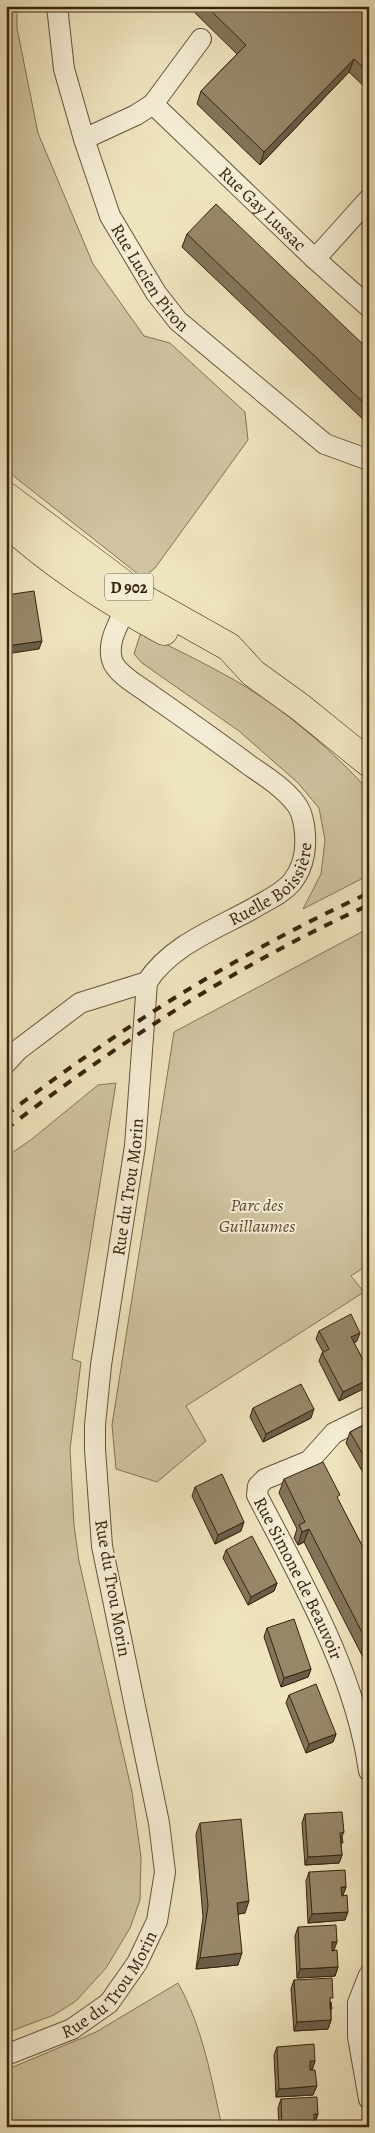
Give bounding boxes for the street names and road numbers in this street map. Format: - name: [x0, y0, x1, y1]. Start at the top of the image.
- street label: Rue Gay Lussac: [213, 161, 311, 256]
- street label: Rue Lucien Piron: [105, 219, 194, 337]
- road number: D 902: [105, 574, 153, 600]
- street label: Ruelle Boissière: [224, 842, 317, 931]
- street label: Rue du Trou Morin: [106, 1117, 149, 1257]
- street label: Rue Simone de Beauvoir: [248, 1493, 349, 1663]
- street label: Rue du Trou Morin: [89, 1518, 137, 1659]
- street label: Rue du Trou Morin: [58, 1927, 163, 2044]

